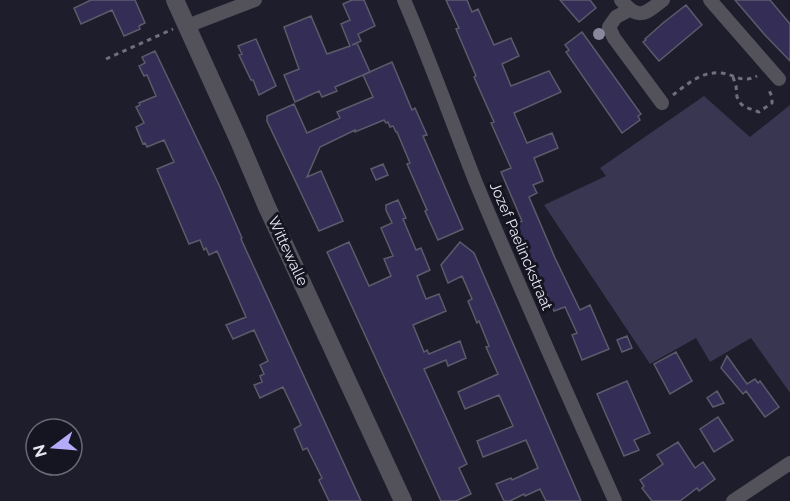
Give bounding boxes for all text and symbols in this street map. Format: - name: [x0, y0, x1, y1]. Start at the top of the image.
- street label: Jozef Paelinckstraat: [486, 179, 556, 313]
- street label: Wittewalle: [264, 213, 312, 289]
- north arrow: [24, 417, 84, 477]
- text: N: [29, 443, 51, 459]

